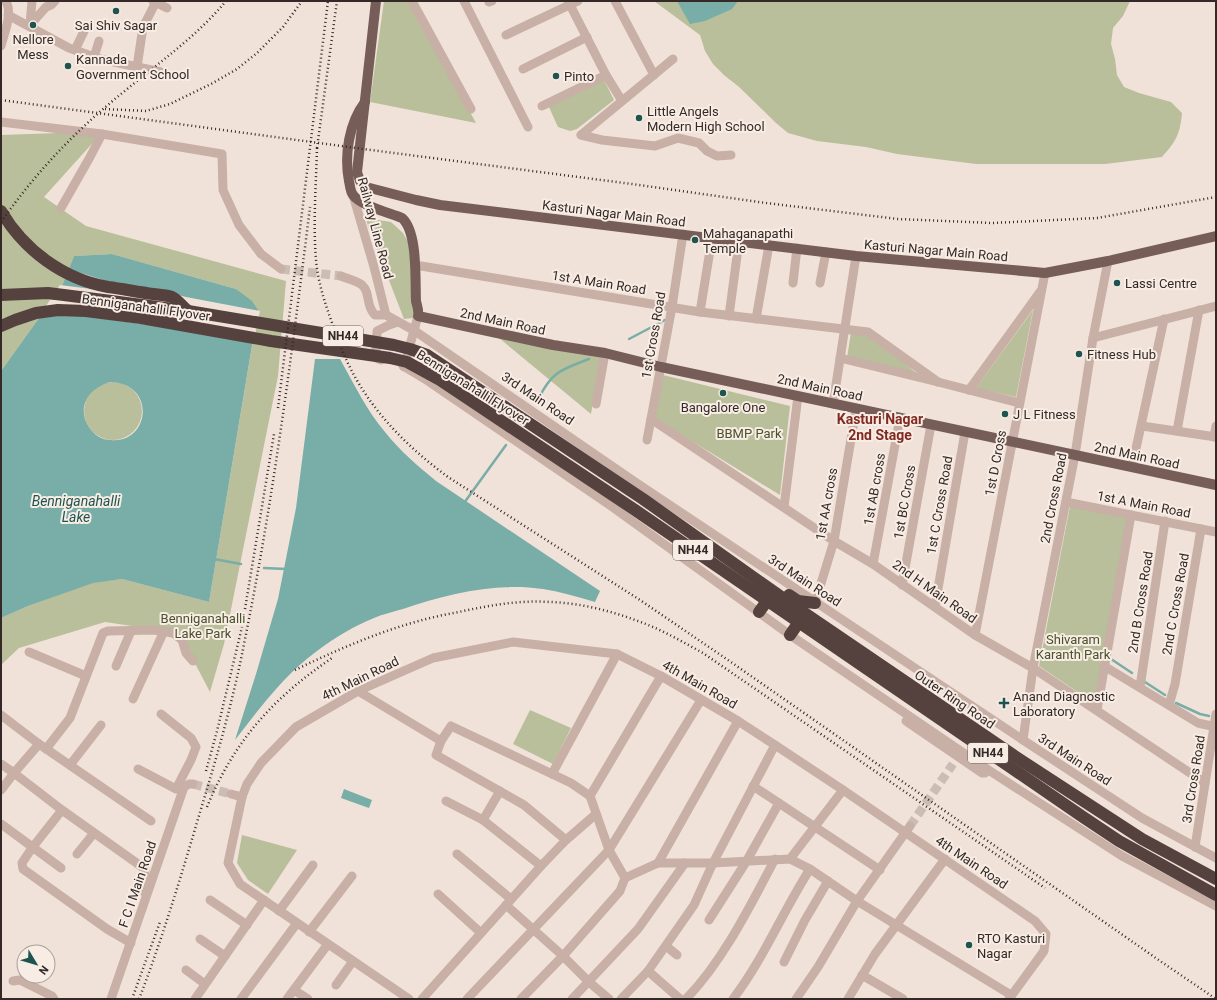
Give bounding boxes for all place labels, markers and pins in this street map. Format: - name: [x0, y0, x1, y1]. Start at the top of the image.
- marker: Sai Shiv Sagar: [111, 6, 121, 16]
- place label: Sai Shiv Sagar: [75, 18, 158, 33]
- marker: Nellore Mess: [28, 20, 38, 30]
- place label: Nellore Mess: [12, 32, 54, 62]
- place label: Kannada Government School: [76, 52, 190, 82]
- marker: Kannada Government School: [63, 61, 73, 71]
- place label: Pinto: [564, 69, 594, 84]
- marker: Pinto: [551, 71, 561, 81]
- place label: Little Angels Modern High School: [647, 104, 765, 134]
- marker: Little Angels Modern High School: [634, 113, 644, 123]
- place label: Mahaganapathi Temple: [703, 226, 793, 256]
- marker: Mahaganapathi Temple: [690, 235, 700, 245]
- place label: Lassi Centre: [1125, 276, 1197, 291]
- marker: Lassi Centre: [1112, 278, 1122, 288]
- place label: Fitness Hub: [1087, 347, 1156, 362]
- marker: Fitness Hub: [1074, 349, 1084, 359]
- marker: Bangalore One: [718, 388, 728, 398]
- place label: Bangalore One: [681, 400, 765, 415]
- place label: J L Fitness: [1013, 407, 1076, 422]
- marker: J L Fitness: [1000, 409, 1010, 419]
- place label: Anand Diagnostic Laboratory: [1013, 689, 1115, 719]
- marker: Anand Diagnostic Laboratory: [998, 697, 1010, 709]
- place label: RTO Kasturi Nagar: [977, 931, 1045, 961]
- marker: RTO Kasturi Nagar: [964, 940, 974, 950]

